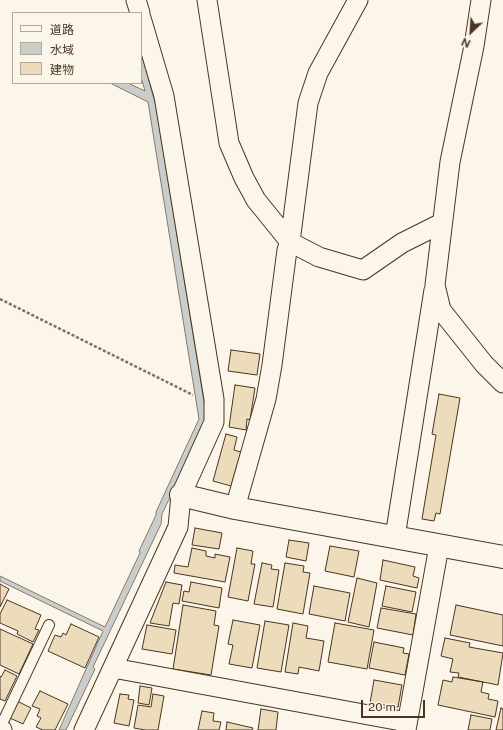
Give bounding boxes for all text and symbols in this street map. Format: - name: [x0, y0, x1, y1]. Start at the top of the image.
- legend: [12, 12, 142, 84]
- north arrow: [451, 12, 491, 52]
- text: 道路: [50, 23, 74, 37]
- text: N: [459, 36, 472, 50]
- text: 水域: [50, 43, 74, 57]
- text: 建物: [50, 63, 74, 77]
- scale bar: [363, 692, 427, 718]
- text: 20 m: [368, 700, 396, 714]

